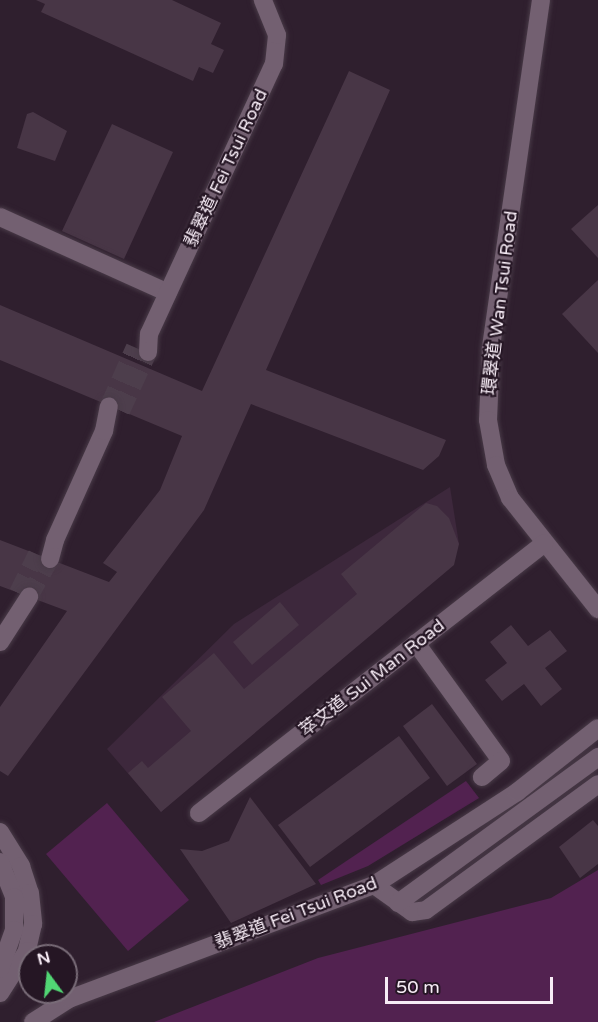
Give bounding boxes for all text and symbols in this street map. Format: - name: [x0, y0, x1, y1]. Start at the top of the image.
- street label: 翡翠道 Fei Tsui Road: [180, 86, 272, 250]
- street label: 環翠道 Wan Tsui Road: [478, 210, 522, 396]
- street label: 萃文道 Sui Man Road: [295, 615, 449, 741]
- street label: 翡翠道 Fei Tsui Road: [212, 872, 380, 954]
- north arrow: [18, 944, 78, 1004]
- text: N: [35, 947, 53, 970]
- scale bar: [388, 965, 556, 1003]
- text: 50 m: [396, 976, 440, 998]

